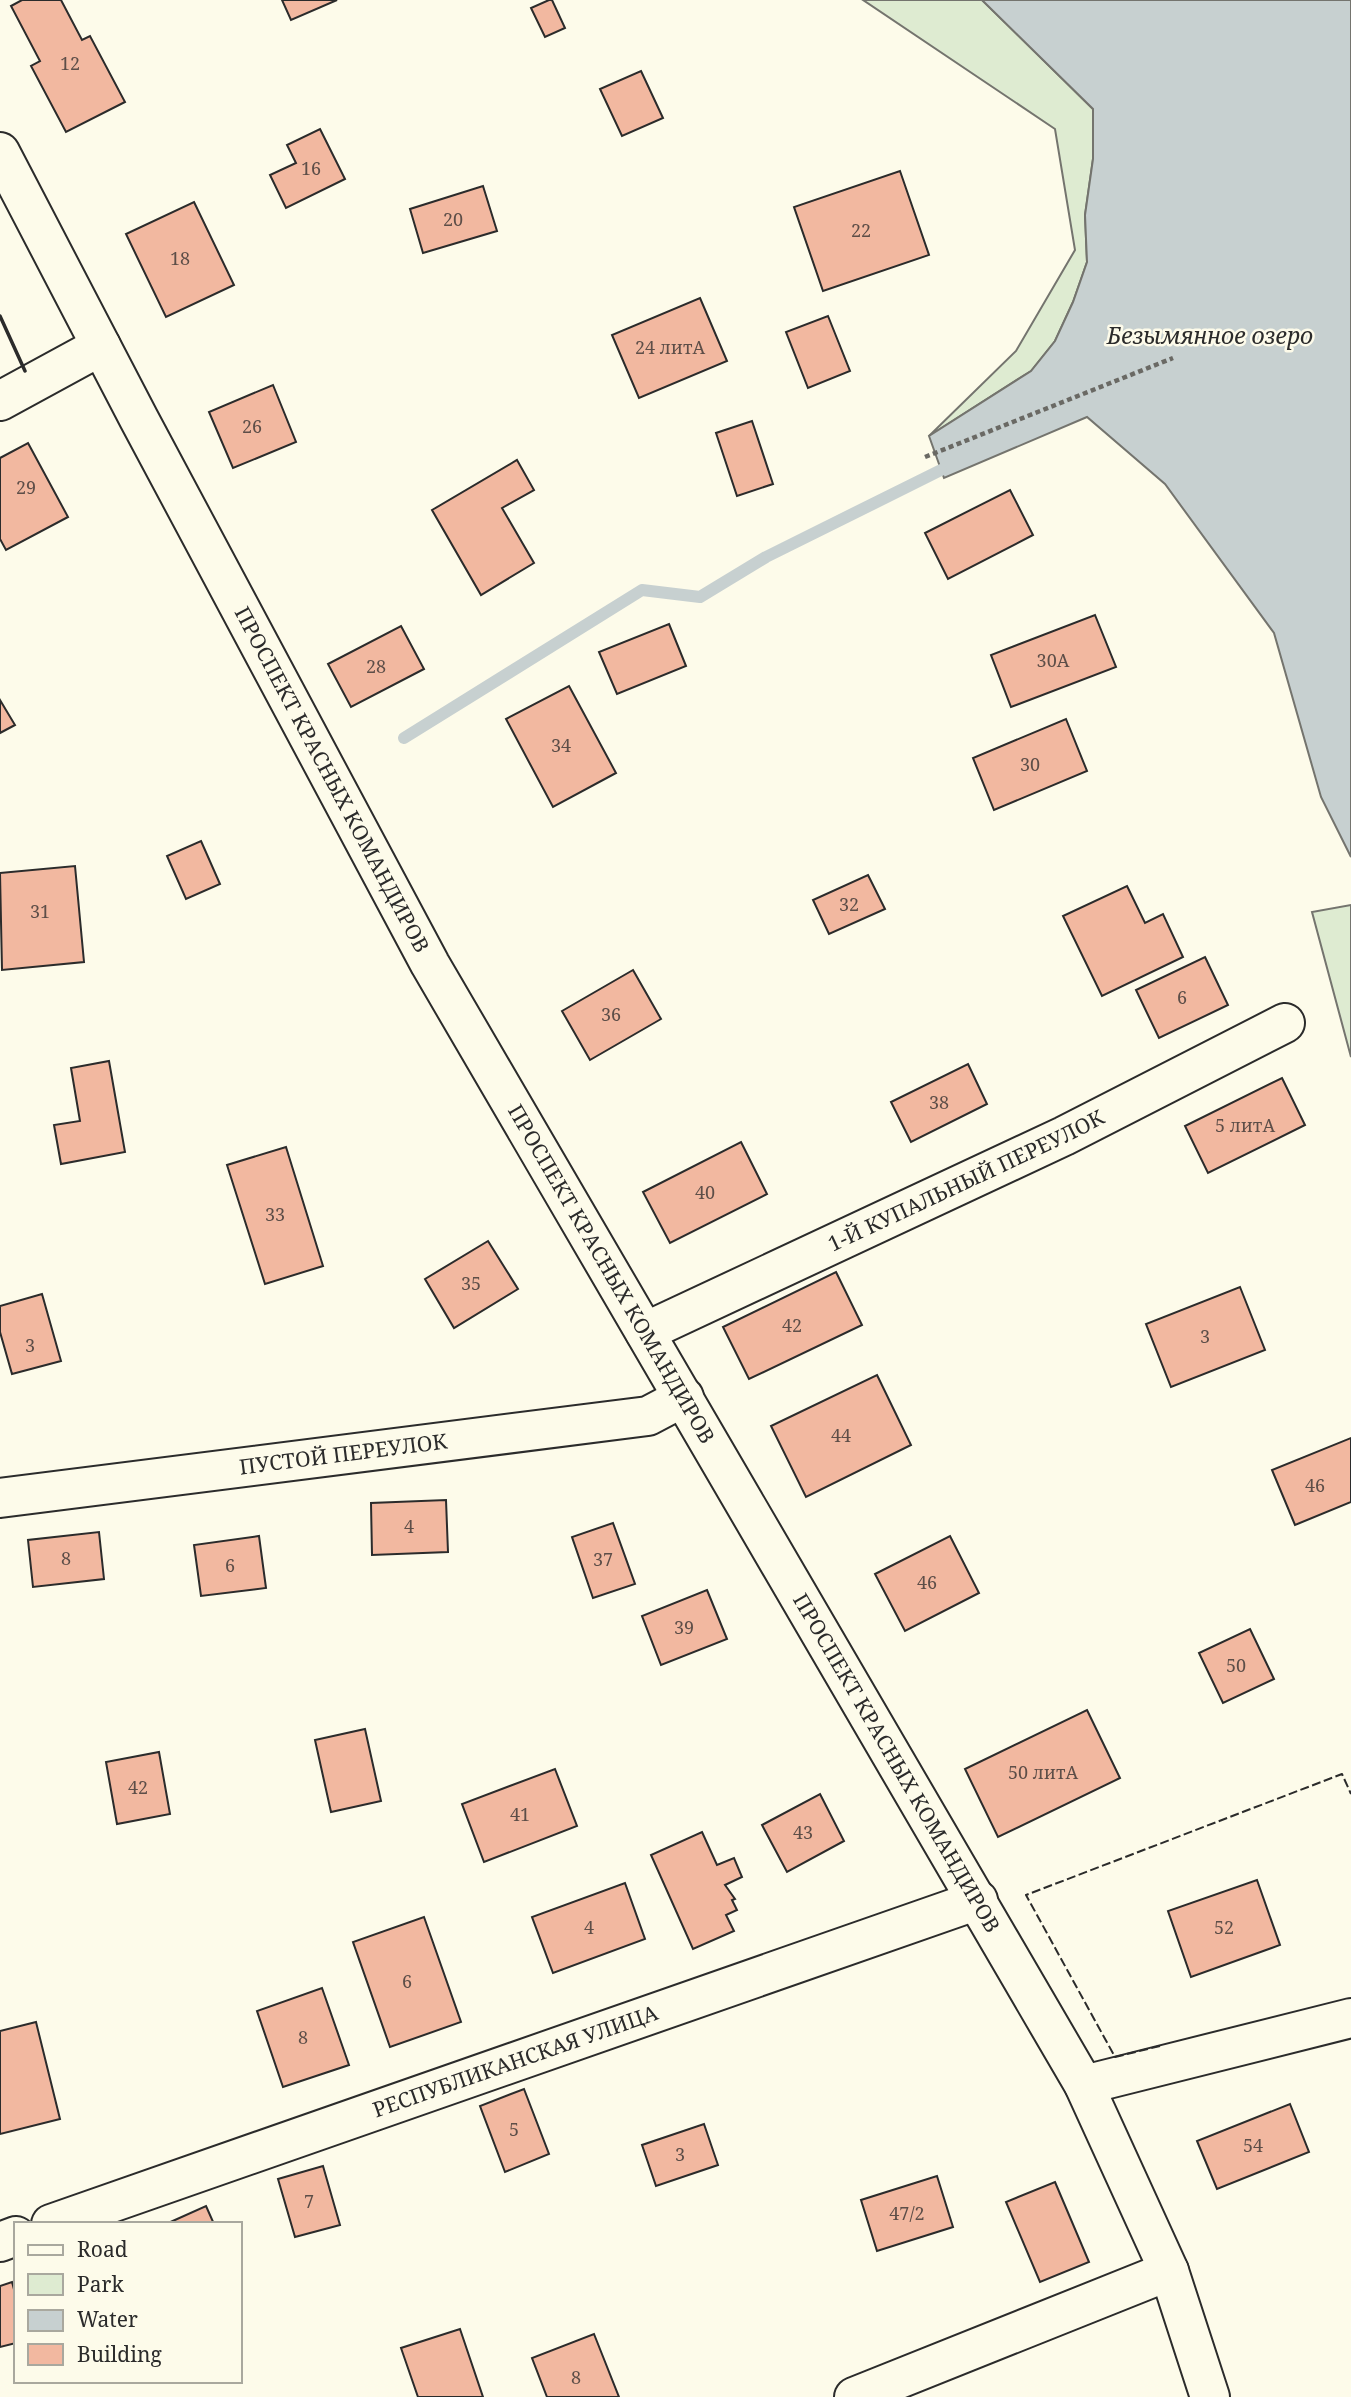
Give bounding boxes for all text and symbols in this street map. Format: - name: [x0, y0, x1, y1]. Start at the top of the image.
- house number: 12: [60, 51, 80, 75]
- house number: 16: [301, 156, 321, 180]
- house number: 20: [443, 207, 463, 231]
- house number: 22: [851, 218, 871, 242]
- house number: 18: [170, 246, 190, 270]
- water label: Безымянное озеро: [1106, 319, 1313, 351]
- house number: 24 литА: [635, 335, 705, 359]
- house number: 26: [242, 414, 262, 438]
- house number: 29: [16, 475, 36, 499]
- street label: ПРОСПЕКТ КРАСНЫХ КОМАНДИРОВ: [229, 601, 436, 957]
- house number: 30А: [1037, 648, 1070, 672]
- house number: 28: [366, 654, 386, 678]
- house number: 34: [551, 733, 571, 757]
- house number: 30: [1020, 752, 1040, 776]
- house number: 32: [839, 892, 859, 916]
- house number: 31: [30, 899, 50, 923]
- house number: 6: [1177, 985, 1187, 1009]
- house number: 36: [601, 1002, 621, 1026]
- house number: 38: [929, 1090, 949, 1114]
- street label: ПРОСПЕКТ КРАСНЫХ КОМАНДИРОВ: [502, 1099, 722, 1448]
- street label: 1-Й КУПАЛЬНЫЙ ПЕРЕУЛОК: [823, 1103, 1109, 1257]
- house number: 5 литА: [1215, 1113, 1275, 1137]
- house number: 40: [695, 1180, 715, 1204]
- house number: 33: [265, 1202, 285, 1226]
- house number: 35: [461, 1271, 481, 1295]
- house number: 42: [782, 1313, 802, 1337]
- house number: 3: [1200, 1324, 1210, 1348]
- house number: 3: [25, 1333, 35, 1357]
- house number: 44: [831, 1423, 851, 1447]
- street label: ПУСТОЙ ПЕРЕУЛОК: [238, 1427, 449, 1481]
- house number: 46: [1305, 1473, 1325, 1497]
- house number: 4: [404, 1514, 414, 1538]
- house number: 8: [61, 1546, 71, 1570]
- house number: 37: [593, 1547, 613, 1571]
- house number: 6: [225, 1553, 235, 1577]
- house number: 46: [917, 1570, 937, 1594]
- street label: ПРОСПЕКТ КРАСНЫХ КОМАНДИРОВ: [787, 1588, 1007, 1937]
- house number: 39: [674, 1615, 694, 1639]
- house number: 50: [1226, 1653, 1246, 1677]
- house number: 50 литА: [1008, 1760, 1078, 1784]
- house number: 42: [128, 1775, 148, 1799]
- house number: 41: [510, 1802, 530, 1826]
- house number: 43: [793, 1820, 813, 1844]
- house number: 4: [584, 1915, 594, 1939]
- house number: 52: [1214, 1915, 1234, 1939]
- house number: 6: [402, 1969, 412, 1993]
- street label: РЕСПУБЛИКАНСКАЯ УЛИЦА: [369, 1998, 662, 2123]
- house number: 8: [298, 2025, 308, 2049]
- house number: 5: [509, 2117, 519, 2141]
- house number: 54: [1243, 2133, 1263, 2157]
- house number: 3: [675, 2142, 685, 2166]
- house number: 7: [304, 2189, 314, 2213]
- house number: 47/2: [889, 2201, 925, 2225]
- legend: [14, 2222, 242, 2383]
- text: Road: [77, 2235, 128, 2263]
- text: Park: [77, 2270, 124, 2298]
- text: Water: [77, 2305, 138, 2333]
- text: Building: [77, 2340, 162, 2368]
- house number: 8: [571, 2365, 581, 2389]

